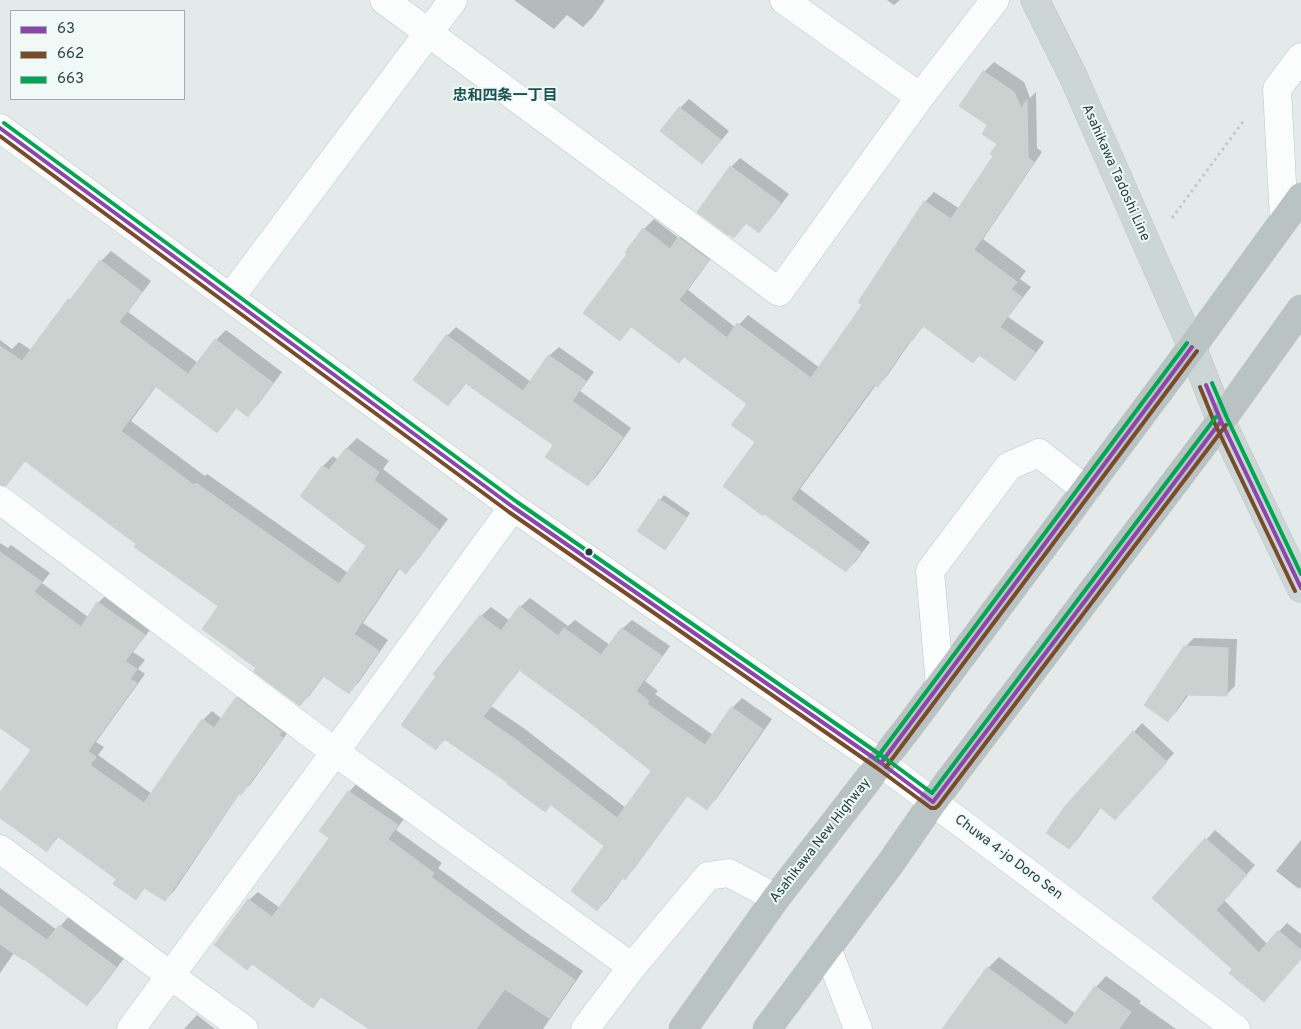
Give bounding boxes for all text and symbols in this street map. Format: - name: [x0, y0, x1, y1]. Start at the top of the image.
- legend: [10, 10, 185, 100]
- text: 63: [57, 20, 75, 39]
- text: 662: [57, 45, 84, 64]
- text: 663: [57, 70, 84, 89]
- district label: 忠和四条一丁目: [453, 88, 557, 106]
- street label: Asahikawa Tadoshi Line: [1077, 102, 1153, 244]
- unlabelled marker: [584, 547, 594, 557]
- street label: Asahikawa New Highway: [767, 775, 875, 907]
- street label: Chuwa 4-jo Doro Sen: [951, 812, 1065, 904]

